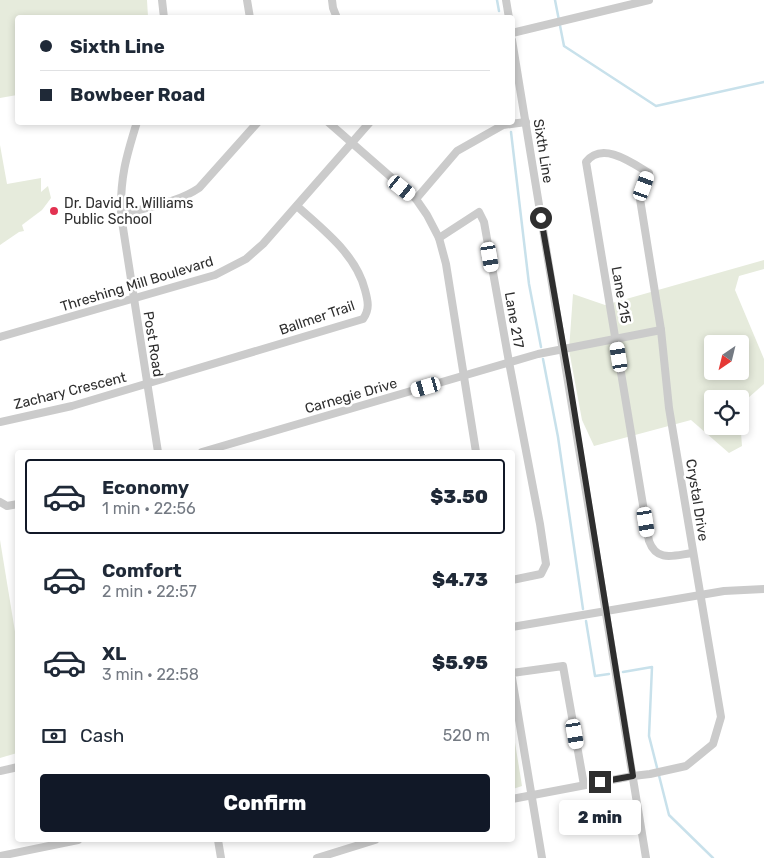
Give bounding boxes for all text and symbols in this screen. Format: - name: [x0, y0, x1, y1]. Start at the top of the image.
- text: Sixth Line: [70, 35, 165, 58]
- text: Bowbeer Road: [70, 83, 205, 106]
- street label: Sixth Line: [530, 118, 556, 184]
- car: [631, 169, 656, 203]
- car: [385, 173, 418, 203]
- place label: Dr. David R. Williams Public School: [64, 195, 193, 228]
- marker: Dr. David R. Williams Public School: [48, 205, 60, 217]
- route start: [530, 207, 552, 229]
- car: [480, 241, 499, 273]
- street label: Threshing Mill Boulevard: [59, 253, 215, 315]
- street label: Lane 215: [608, 265, 634, 325]
- street label: Lane 217: [501, 291, 527, 349]
- street label: Ballmer Trail: [277, 297, 357, 339]
- street label: Post Road: [139, 310, 167, 378]
- north arrow: [704, 335, 749, 380]
- map controls: [704, 335, 749, 435]
- car: [609, 341, 628, 373]
- street label: Zachary Crescent: [12, 369, 128, 413]
- street label: Carnegie Drive: [303, 375, 399, 417]
- car: [409, 376, 442, 398]
- button: locate: [704, 390, 749, 435]
- street label: Crystal Drive: [682, 458, 712, 542]
- icon: car: [42, 474, 87, 519]
- text: Economy: [102, 476, 189, 499]
- text: $3.50: [430, 485, 488, 508]
- text: 1 min · 22:56: [102, 499, 196, 518]
- car: [636, 506, 655, 538]
- icon: car: [42, 557, 87, 602]
- text: Comfort: [102, 559, 182, 582]
- text: $4.73: [432, 568, 488, 591]
- text: 2 min · 22:57: [102, 582, 197, 601]
- icon: car: [42, 640, 87, 685]
- text: XL: [102, 642, 126, 665]
- text: $5.95: [432, 651, 488, 674]
- text: 3 min · 22:58: [102, 665, 199, 684]
- car: [565, 718, 584, 750]
- icon: cash: [40, 722, 68, 750]
- text: Cash: [80, 724, 124, 747]
- text: 520 m: [443, 726, 490, 745]
- route end: [589, 771, 611, 793]
- button: Confirm: [40, 774, 490, 832]
- callout: 2 min: [559, 800, 641, 834]
- text: 2 min: [578, 808, 622, 827]

